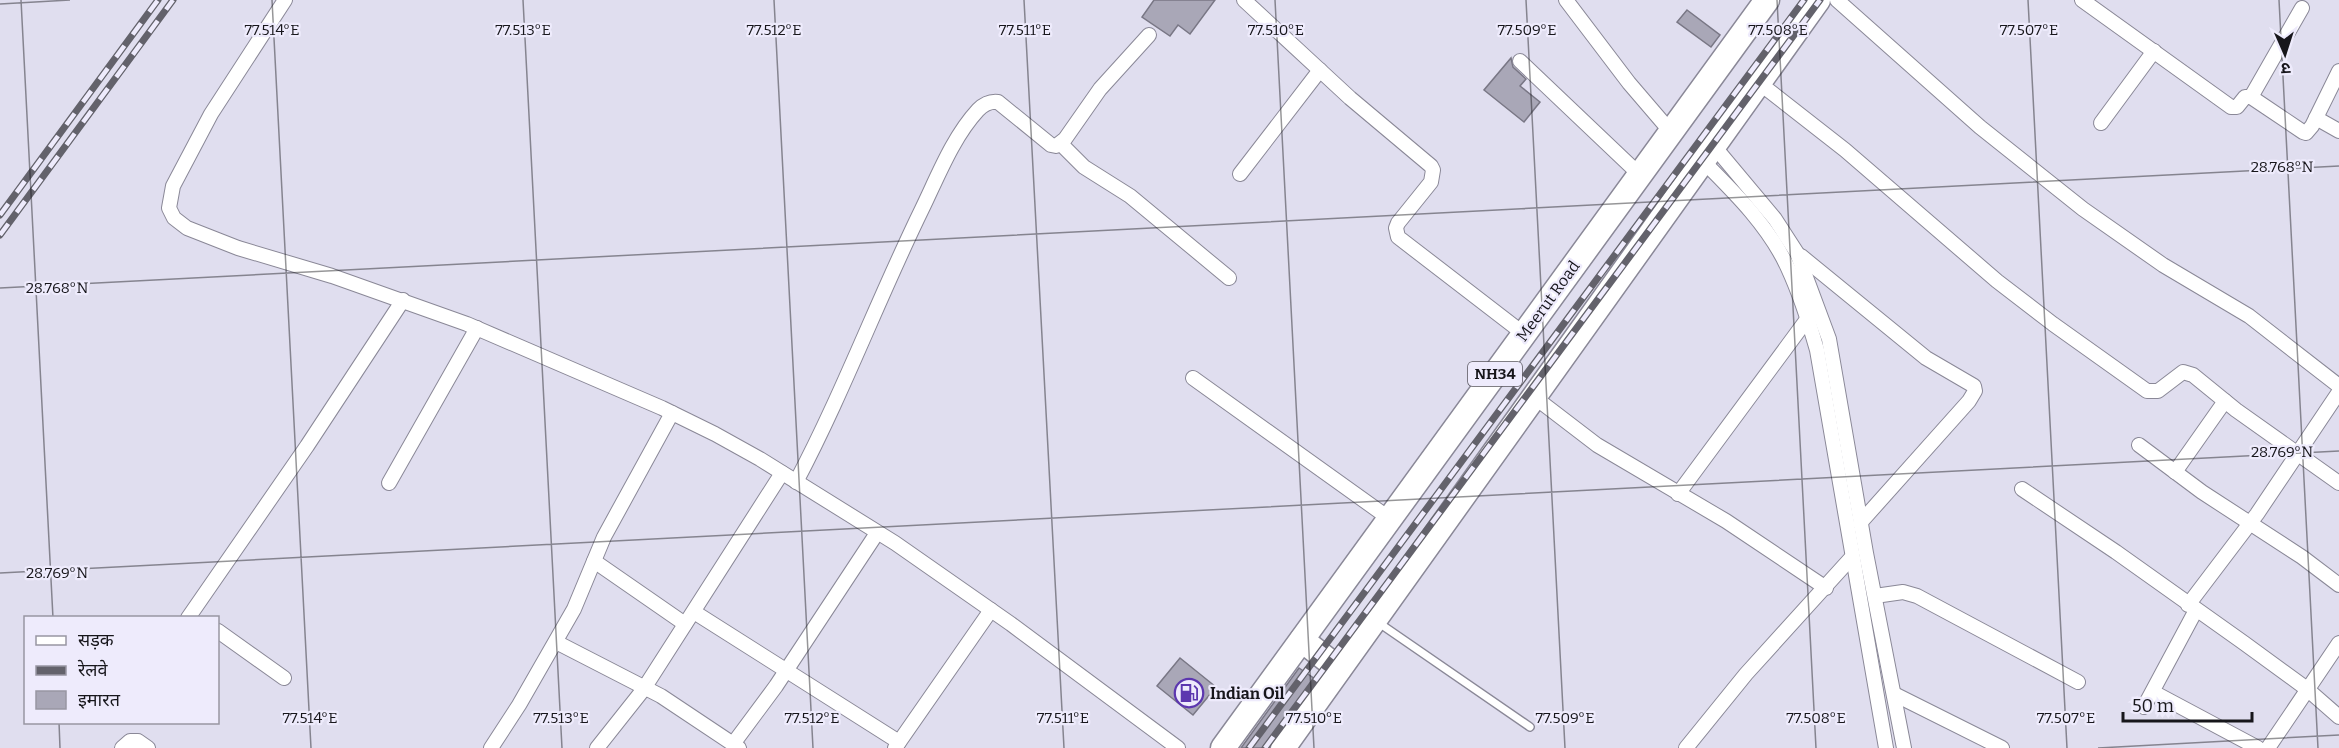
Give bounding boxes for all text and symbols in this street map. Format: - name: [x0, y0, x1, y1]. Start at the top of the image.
- text: 77.514°E: [244, 21, 300, 39]
- text: 77.513°E: [495, 21, 551, 39]
- text: 77.512°E: [746, 21, 802, 39]
- text: 77.511°E: [999, 21, 1051, 39]
- text: 77.510°E: [1248, 21, 1304, 39]
- text: 77.509°E: [1497, 21, 1557, 39]
- text: 77.508°E: [1748, 21, 1808, 39]
- text: 77.507°E: [2000, 21, 2058, 39]
- north arrow: [2255, 24, 2315, 84]
- text: उ: [2280, 59, 2291, 78]
- text: 28.768°N: [2251, 158, 2313, 176]
- street label: Meerut Road: [1512, 257, 1584, 345]
- text: 28.768°N: [26, 279, 88, 297]
- road number: NH34: [1468, 362, 1522, 386]
- text: 28.769°N: [2251, 443, 2313, 461]
- text: 28.769°N: [26, 564, 88, 582]
- legend: [24, 616, 219, 724]
- text: सड़क: [78, 629, 115, 651]
- text: रेलवे: [77, 659, 109, 681]
- fuel station icon: Indian Oil: [1173, 677, 1205, 709]
- place label: Indian Oil: [1210, 684, 1284, 703]
- scale bar: [2123, 685, 2252, 723]
- text: इमारत: [78, 689, 121, 711]
- text: 50 m: [2132, 695, 2174, 717]
- text: 77.514°E: [282, 709, 338, 727]
- text: 77.513°E: [533, 709, 589, 727]
- text: 77.512°E: [784, 709, 840, 727]
- text: 77.511°E: [1037, 709, 1089, 727]
- text: 77.510°E: [1286, 709, 1342, 727]
- text: 77.509°E: [1535, 709, 1595, 727]
- text: 77.508°E: [1786, 709, 1846, 727]
- text: 77.507°E: [2037, 709, 2095, 727]

